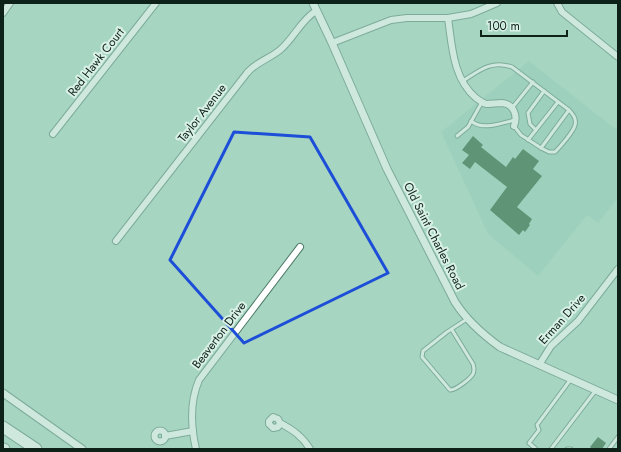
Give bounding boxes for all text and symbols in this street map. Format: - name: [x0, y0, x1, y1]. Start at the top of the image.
- scale bar: [481, 12, 567, 38]
- text: 100 m: [487, 17, 520, 35]
- street label: Red Hawk Court: [63, 24, 129, 100]
- street label: Taylor Avenue: [173, 80, 231, 146]
- street label: Old Saint Charles Road: [399, 179, 469, 293]
- street label: Erman Drive: [534, 290, 590, 348]
- street label: Beaverton Drive: [188, 298, 250, 372]

